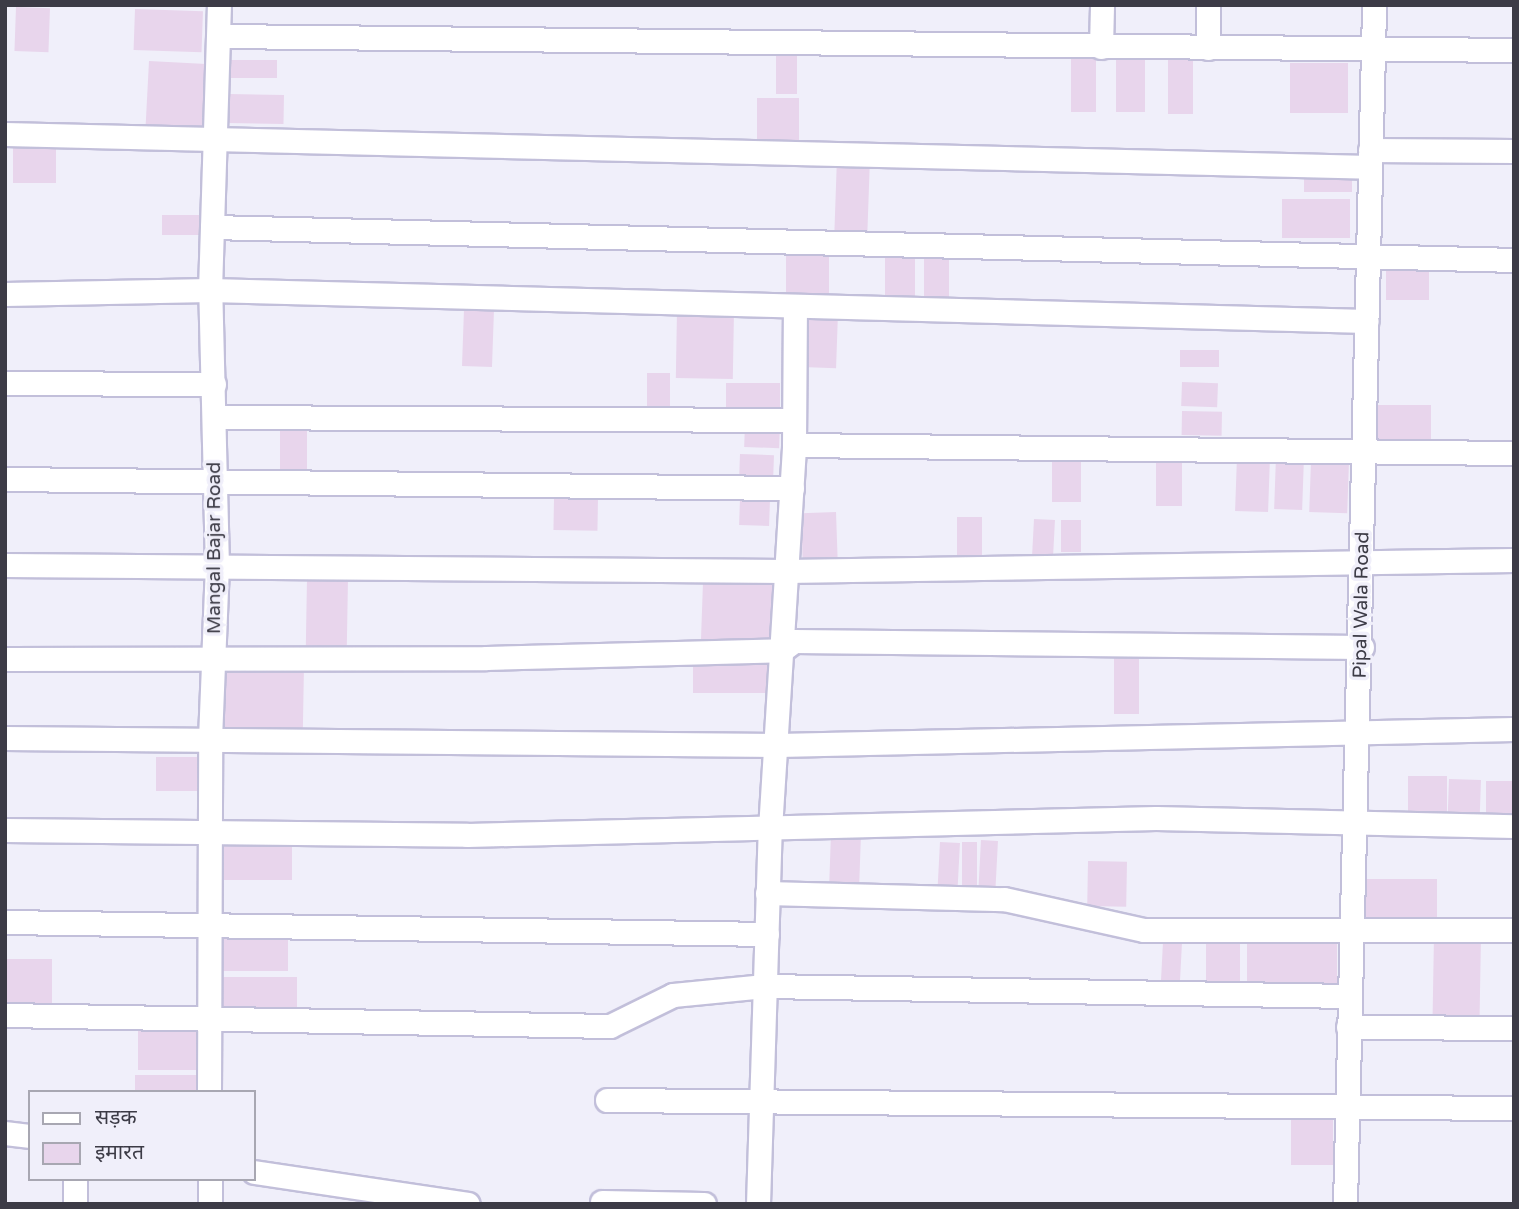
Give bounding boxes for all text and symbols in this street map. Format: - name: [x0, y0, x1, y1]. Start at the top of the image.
- street label: Mangal Bajar Road: [204, 462, 226, 634]
- street label: Pipal Wala Road: [1349, 531, 1375, 679]
- legend: [28, 1090, 256, 1181]
- text: सड़क: [95, 1105, 137, 1130]
- text: इमारत: [95, 1140, 144, 1165]

